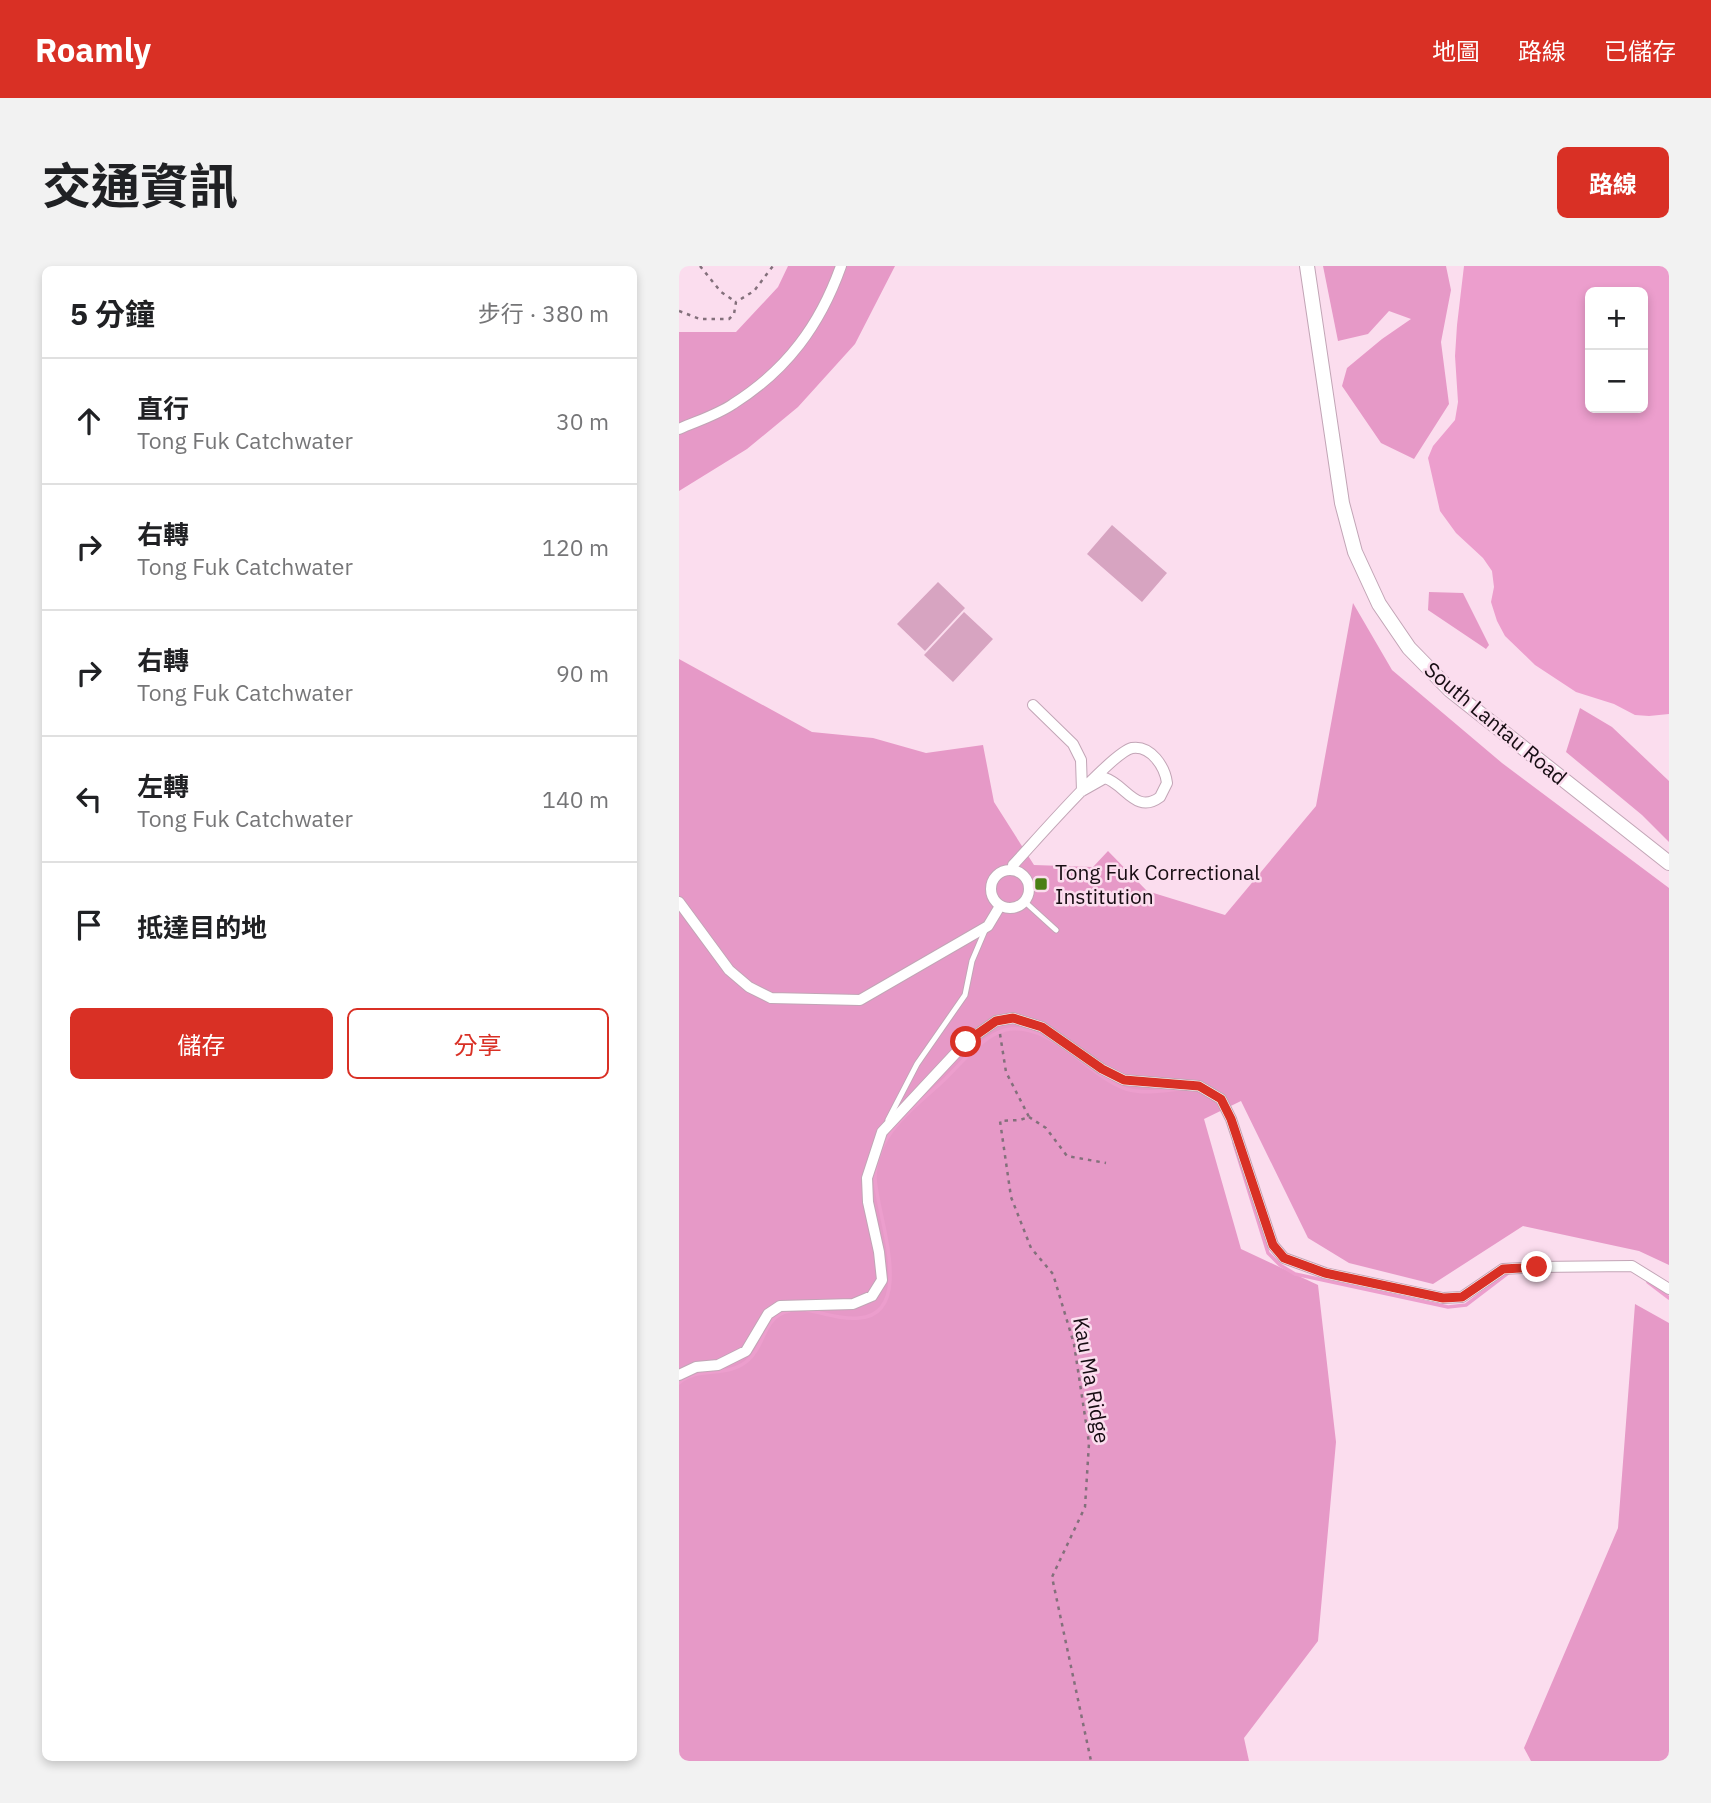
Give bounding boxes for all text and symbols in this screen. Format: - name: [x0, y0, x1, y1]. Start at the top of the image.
- text: Roamly: [35, 28, 151, 71]
- text: 地圖: [1432, 35, 1480, 67]
- text: 路線: [1518, 35, 1566, 67]
- text: 已儲存: [1604, 35, 1676, 67]
- button: 路線: [1557, 147, 1669, 218]
- text: 交通資訊: [42, 154, 238, 217]
- map controls: [1585, 287, 1648, 413]
- button: +: [1585, 287, 1648, 350]
- text: 5 分鐘: [70, 294, 155, 333]
- text: 步行 · 380 m: [478, 298, 609, 328]
- button: −: [1585, 350, 1648, 413]
- text: 直行: [137, 391, 189, 425]
- icon: ahead: [70, 402, 108, 440]
- text: 30 m: [556, 406, 609, 436]
- text: Tong Fuk Catchwater: [137, 425, 353, 455]
- text: 右轉: [137, 517, 189, 551]
- icon: right: [70, 528, 108, 566]
- text: 120 m: [542, 532, 609, 562]
- text: Tong Fuk Catchwater: [137, 551, 353, 581]
- text: 右轉: [137, 643, 189, 677]
- icon: right: [70, 654, 108, 692]
- street label: South Lantau Road: [1419, 655, 1573, 791]
- text: 90 m: [556, 658, 609, 688]
- text: Tong Fuk Catchwater: [137, 677, 353, 707]
- text: 左轉: [137, 769, 189, 803]
- icon: left: [70, 780, 108, 818]
- text: 140 m: [542, 784, 609, 814]
- text: Tong Fuk Catchwater: [137, 803, 353, 833]
- place label: Tong Fuk Correctional Institution: [1055, 858, 1260, 910]
- marker: Tong Fuk Correctional Institution: [1033, 876, 1049, 892]
- icon: arrive: [70, 906, 108, 944]
- text: 抵達目的地: [137, 910, 267, 944]
- button: 儲存: [70, 1008, 333, 1079]
- button: 分享: [347, 1008, 609, 1079]
- route start: [950, 1026, 981, 1057]
- route end: [1521, 1251, 1552, 1282]
- street label: Kau Ma Ridge: [1067, 1315, 1117, 1445]

